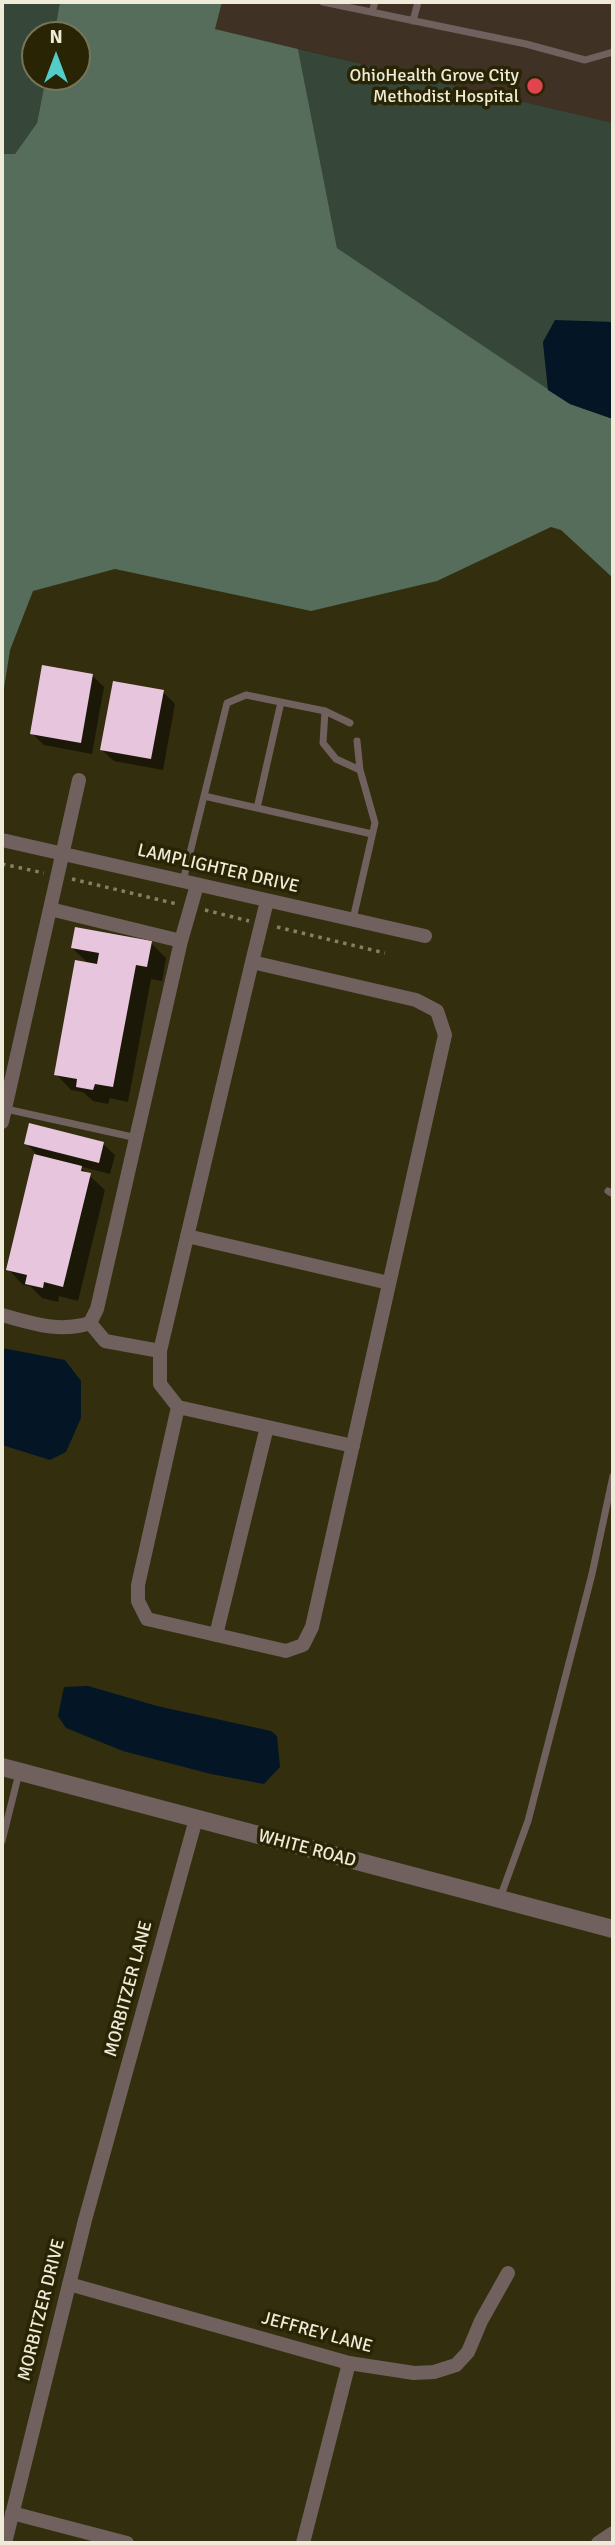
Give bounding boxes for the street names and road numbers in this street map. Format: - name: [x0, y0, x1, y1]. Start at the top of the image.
- street label: LAMPLIGHTER DRIVE: [135, 840, 301, 898]
- street label: WHITE ROAD: [256, 1826, 358, 1872]
- street label: MORBITZER LANE: [100, 1919, 158, 2059]
- street label: MORBITZER DRIVE: [14, 2237, 70, 2383]
- street label: JEFFREY LANE: [259, 2308, 375, 2358]

